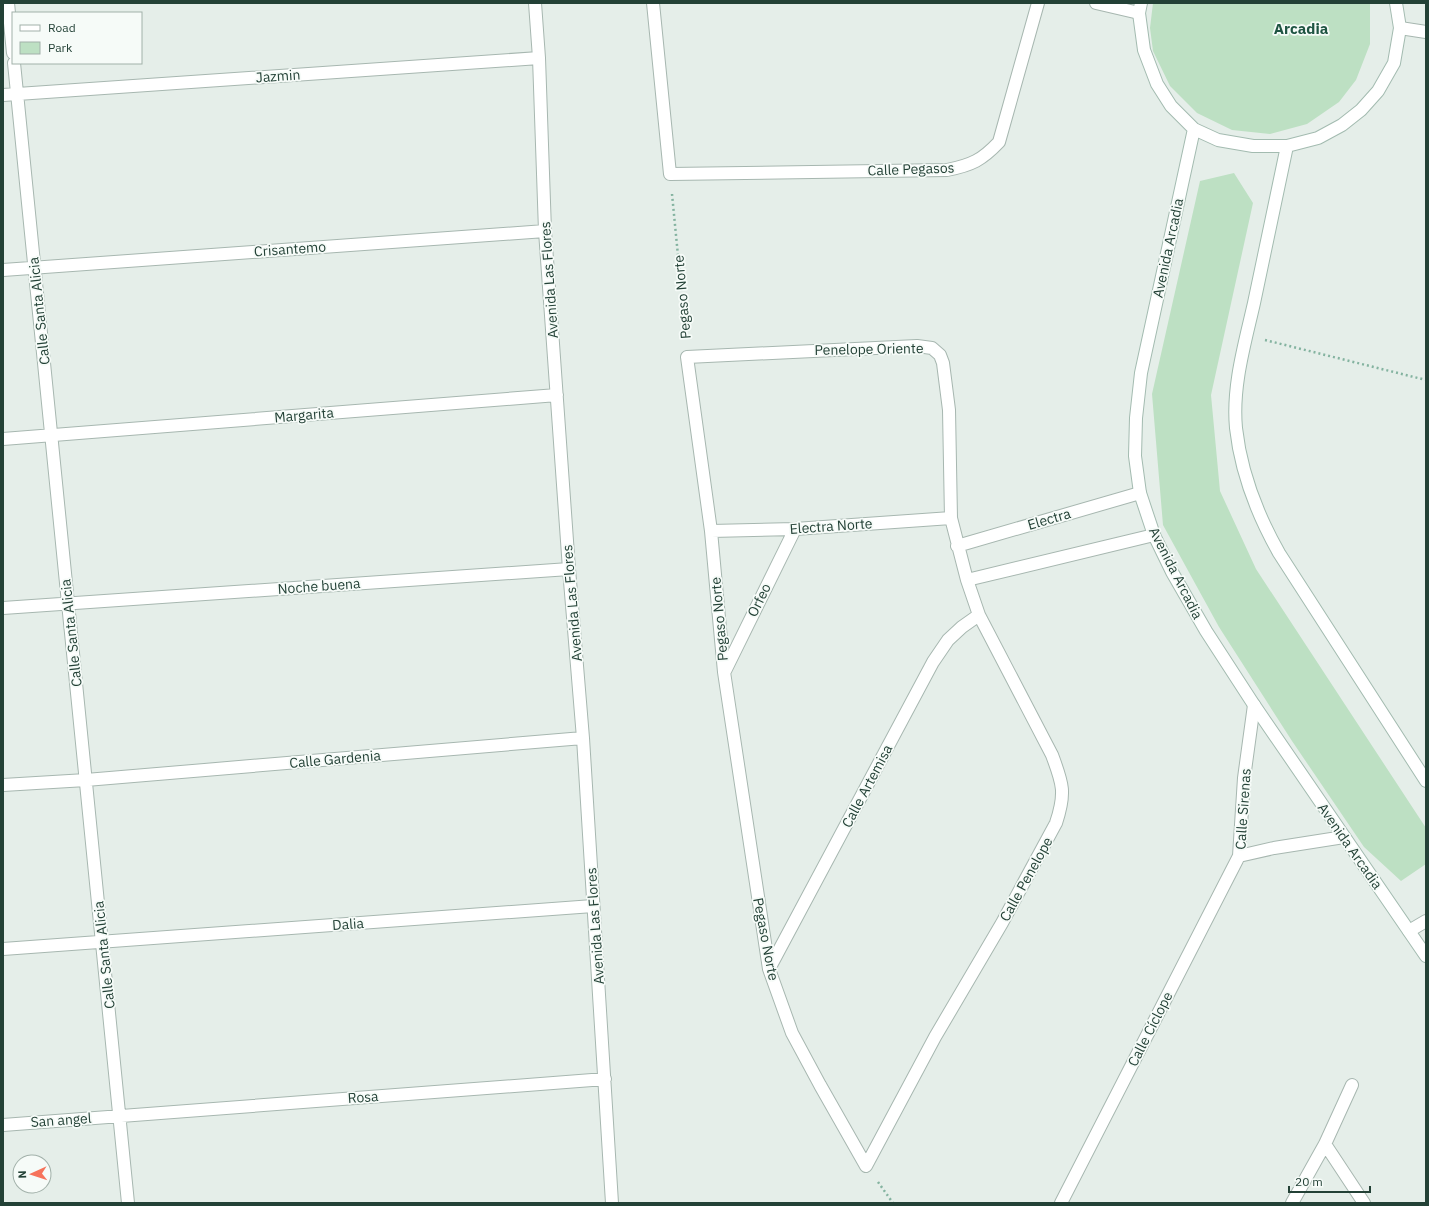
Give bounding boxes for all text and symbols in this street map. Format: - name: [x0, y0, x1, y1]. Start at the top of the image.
- legend: [12, 12, 142, 64]
- district label: Arcadia: [1274, 19, 1329, 38]
- text: Road: [48, 20, 76, 35]
- text: Park: [48, 40, 73, 55]
- street label: Jazmin: [255, 65, 301, 87]
- street label: Calle Pegasos: [867, 158, 955, 180]
- street label: Avenida Arcadia: [1149, 196, 1187, 299]
- street label: Avenida Las Flores: [536, 221, 562, 339]
- street label: Crisantemo: [253, 237, 327, 260]
- street label: Pegaso Norte: [669, 254, 695, 340]
- street label: Calle Santa Alicia: [24, 256, 54, 366]
- street label: Penelope Oriente: [814, 339, 924, 359]
- street label: Margarita: [274, 403, 335, 427]
- street label: Electra: [1025, 504, 1073, 534]
- street label: Electra Norte: [789, 514, 873, 538]
- street label: Avenida Arcadia: [1145, 524, 1207, 623]
- street label: Avenida Las Flores: [558, 544, 586, 662]
- street label: Noche buena: [277, 574, 361, 598]
- street label: Pegaso Norte: [706, 576, 732, 662]
- street label: Calle Santa Alicia: [56, 578, 86, 688]
- street label: Orfeo: [743, 580, 775, 620]
- street label: Calle Artemisa: [838, 741, 897, 831]
- street label: Calle Gardenia: [289, 746, 382, 772]
- street label: Calle Sirenas: [1231, 768, 1255, 850]
- street label: Avenida Arcadia: [1314, 799, 1387, 893]
- street label: Calle Penelope: [995, 833, 1057, 924]
- street label: Avenida Las Flores: [582, 867, 608, 985]
- street label: Pegaso Norte: [749, 896, 783, 982]
- street label: Calle Santa Alicia: [89, 900, 119, 1010]
- street label: Dalia: [332, 914, 365, 934]
- street label: Calle Cíclope: [1124, 988, 1177, 1069]
- street label: Rosa: [347, 1087, 380, 1107]
- street label: San angel: [30, 1109, 92, 1131]
- north arrow: [12, 1154, 52, 1194]
- scale bar: [1289, 1168, 1370, 1194]
- text: N: [15, 1170, 29, 1179]
- text: 20 m: [1295, 1174, 1323, 1189]

